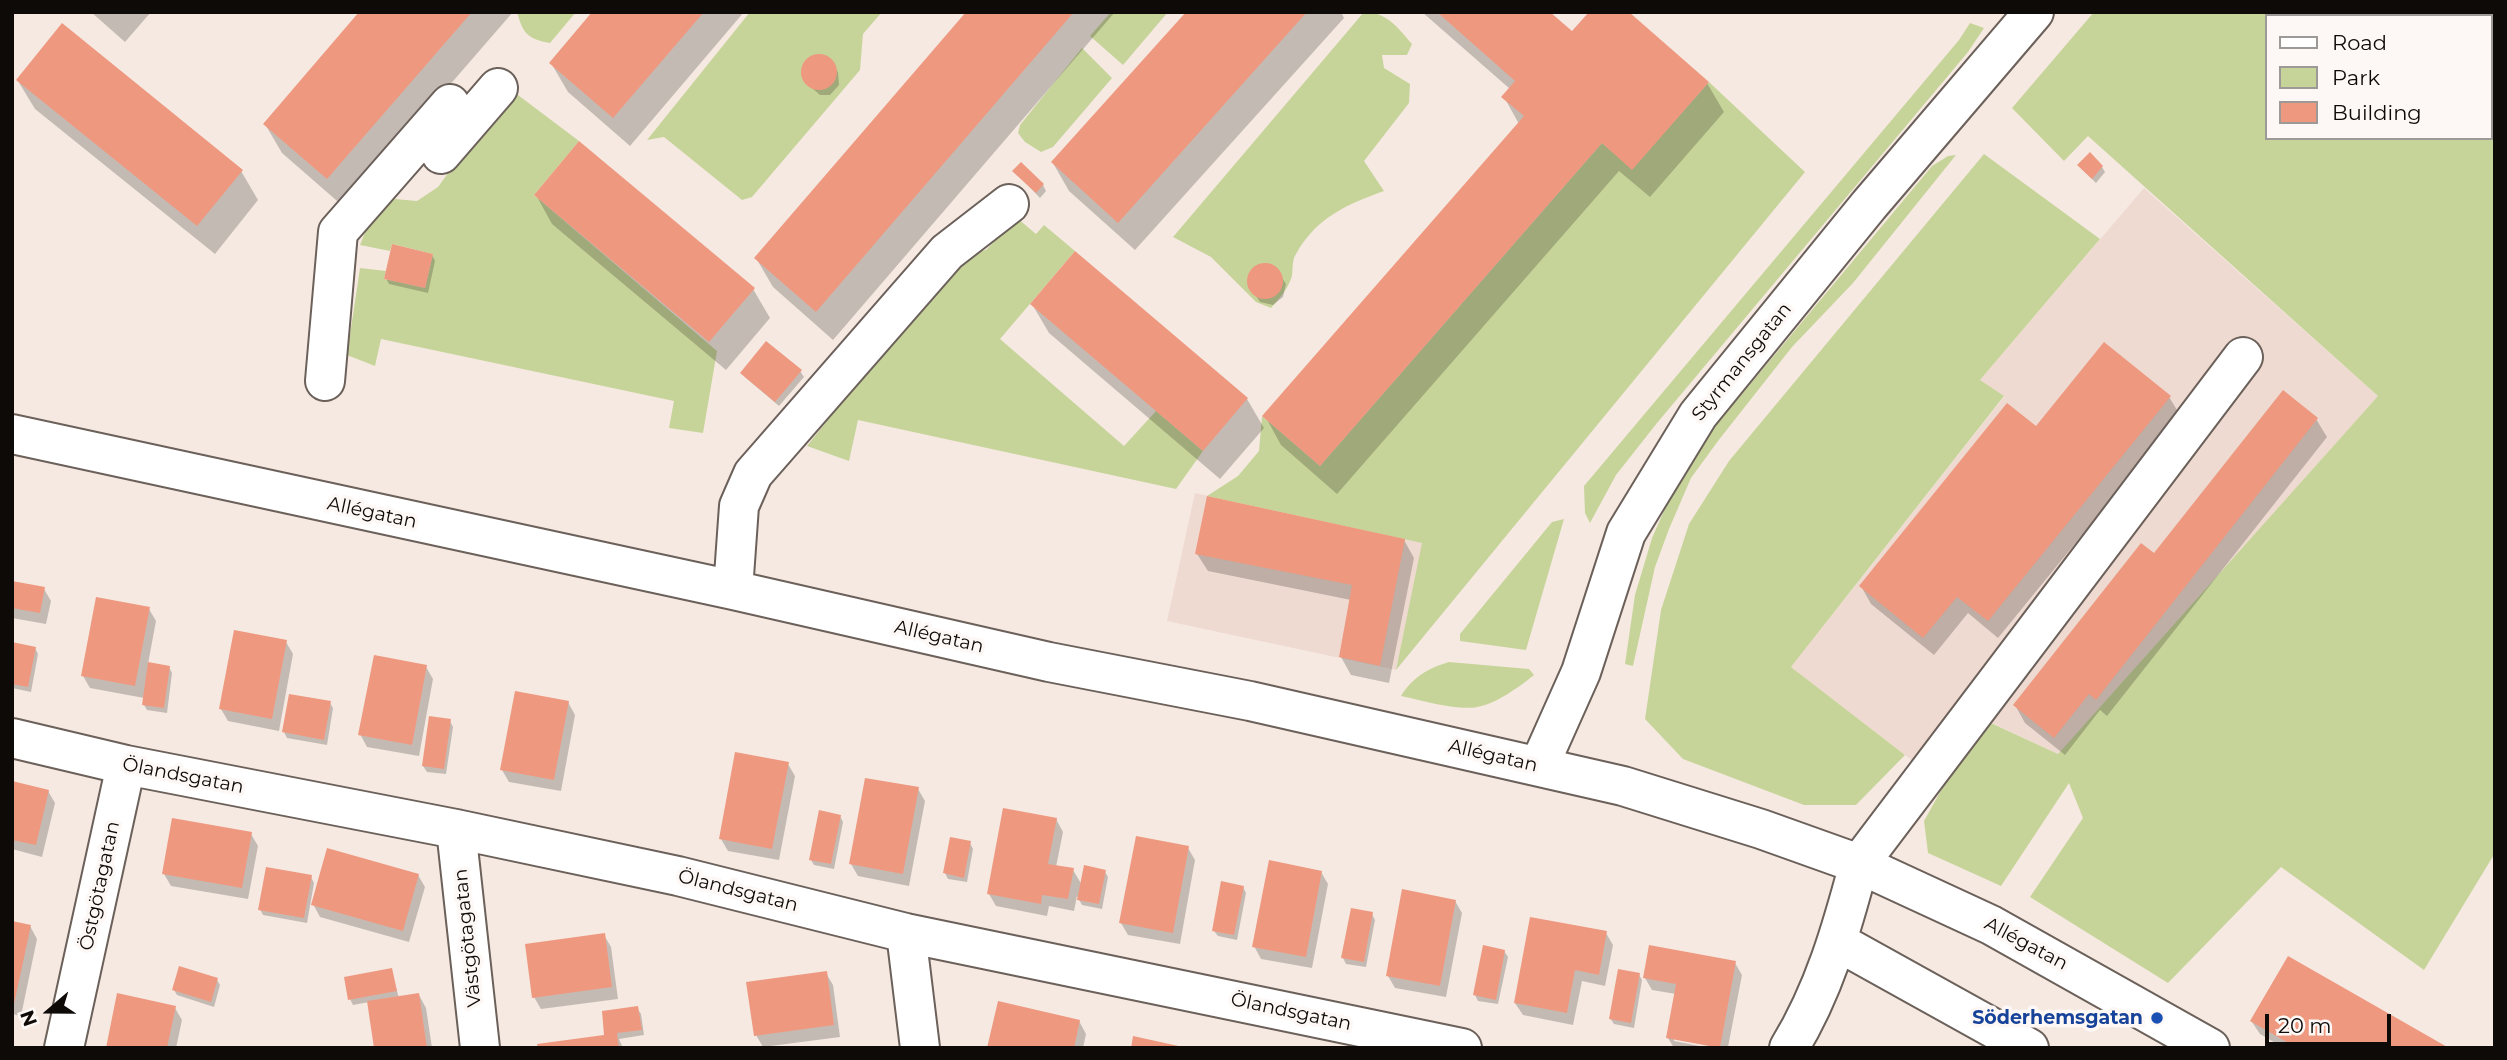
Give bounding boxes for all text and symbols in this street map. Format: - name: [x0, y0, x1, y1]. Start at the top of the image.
- legend: [2266, 14, 2493, 140]
- text: Road: [2332, 30, 2387, 55]
- text: Park: [2332, 65, 2380, 90]
- text: Building: [2332, 100, 2422, 125]
- street label: Styrmansgatan: [1687, 298, 1797, 426]
- street label: Allégatan: [325, 492, 419, 534]
- street label: Allégatan: [892, 616, 986, 658]
- street label: Allégatan: [1446, 735, 1540, 777]
- street label: Ölandsgatan: [121, 753, 245, 799]
- street label: Östgötagatan: [75, 819, 125, 953]
- street label: Ölandsgatan: [676, 865, 800, 917]
- street label: Västgötagatan: [449, 868, 487, 1008]
- street label: Allégatan: [1981, 913, 2071, 975]
- north arrow: [14, 976, 84, 1046]
- street label: Ölandsgatan: [1229, 988, 1353, 1036]
- scale bar: [2269, 1000, 2395, 1044]
- text: N: [15, 1007, 42, 1030]
- place label: Söderhemsgatan: [1972, 1007, 2143, 1029]
- marker: Söderhemsgatan: [2149, 1010, 2165, 1026]
- text: 20 m: [2278, 1013, 2332, 1038]

